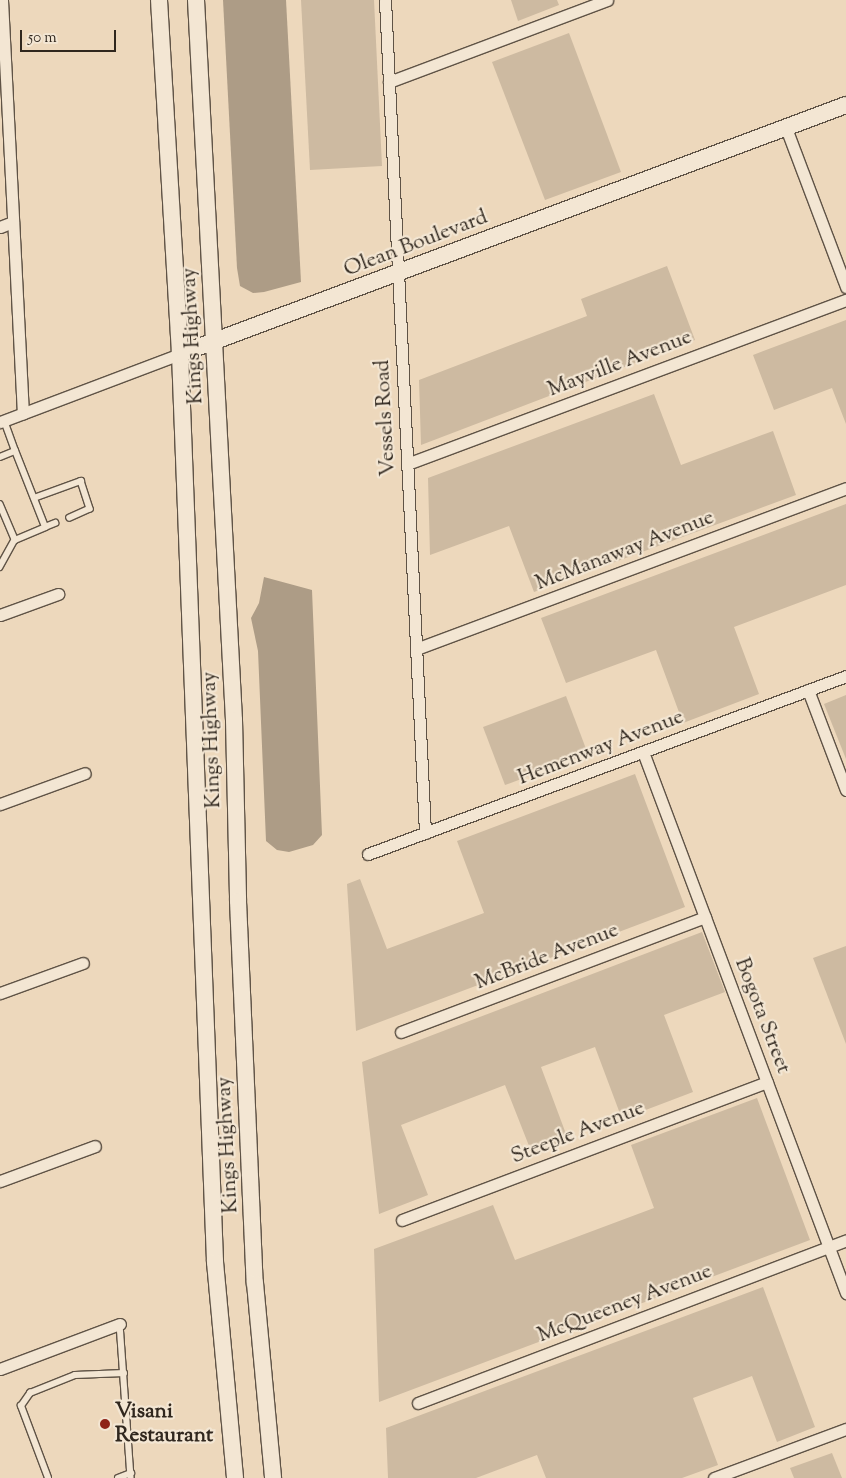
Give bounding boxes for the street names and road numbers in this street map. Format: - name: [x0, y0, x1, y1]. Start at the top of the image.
- street label: Olean Boulevard: [341, 205, 491, 283]
- street label: Kings Highway: [177, 267, 209, 405]
- street label: Mayville Avenue: [545, 325, 695, 403]
- street label: Vessels Road: [370, 359, 402, 477]
- street label: McManaway Avenue: [532, 505, 718, 597]
- street label: Kings Highway: [197, 671, 227, 809]
- street label: Hemenway Avenue: [515, 705, 687, 791]
- street label: McBride Avenue: [472, 918, 622, 996]
- street label: Bogota Street: [728, 955, 796, 1077]
- street label: Kings Highway: [212, 1076, 244, 1214]
- street label: Steeple Avenue: [508, 1096, 648, 1170]
- street label: McQueeney Avenue: [534, 1259, 716, 1349]

